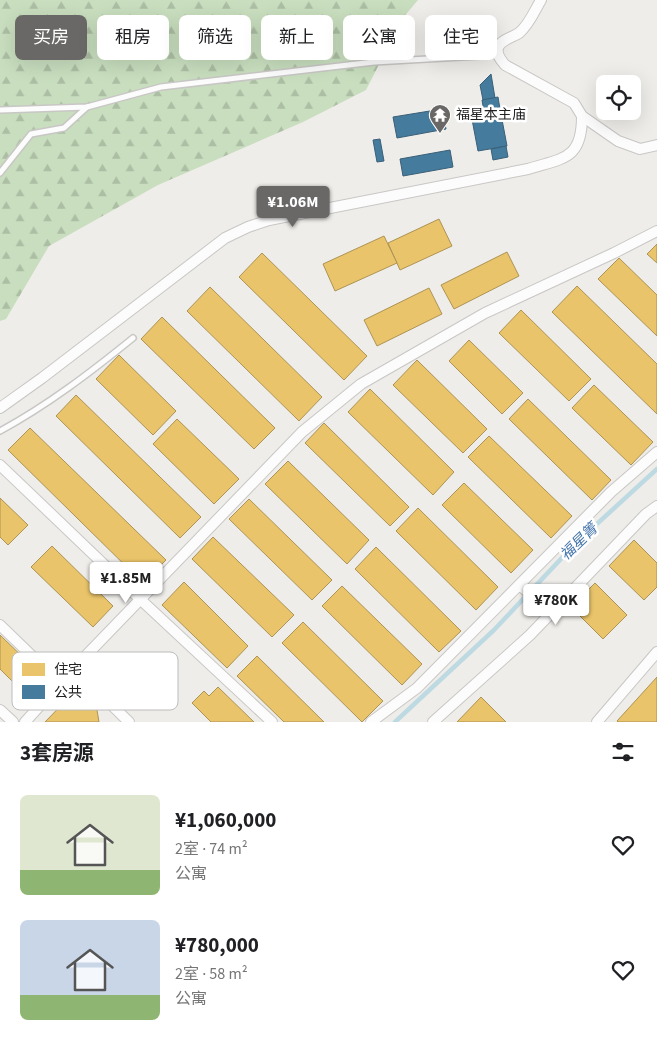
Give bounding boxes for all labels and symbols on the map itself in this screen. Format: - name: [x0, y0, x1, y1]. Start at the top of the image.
- temple icon: 福星本主庙: [428, 103, 452, 134]
- place label: 福星本主庙: [456, 105, 526, 125]
- pin: ¥1.06M: [252, 186, 334, 228]
- water label: 福星箐: [556, 517, 605, 565]
- pin: ¥1.85M: [85, 562, 167, 604]
- pin: ¥780K: [521, 584, 591, 626]
- legend: [12, 652, 178, 710]
- text: 住宅: [54, 660, 82, 680]
- text: 公共: [54, 683, 82, 703]

